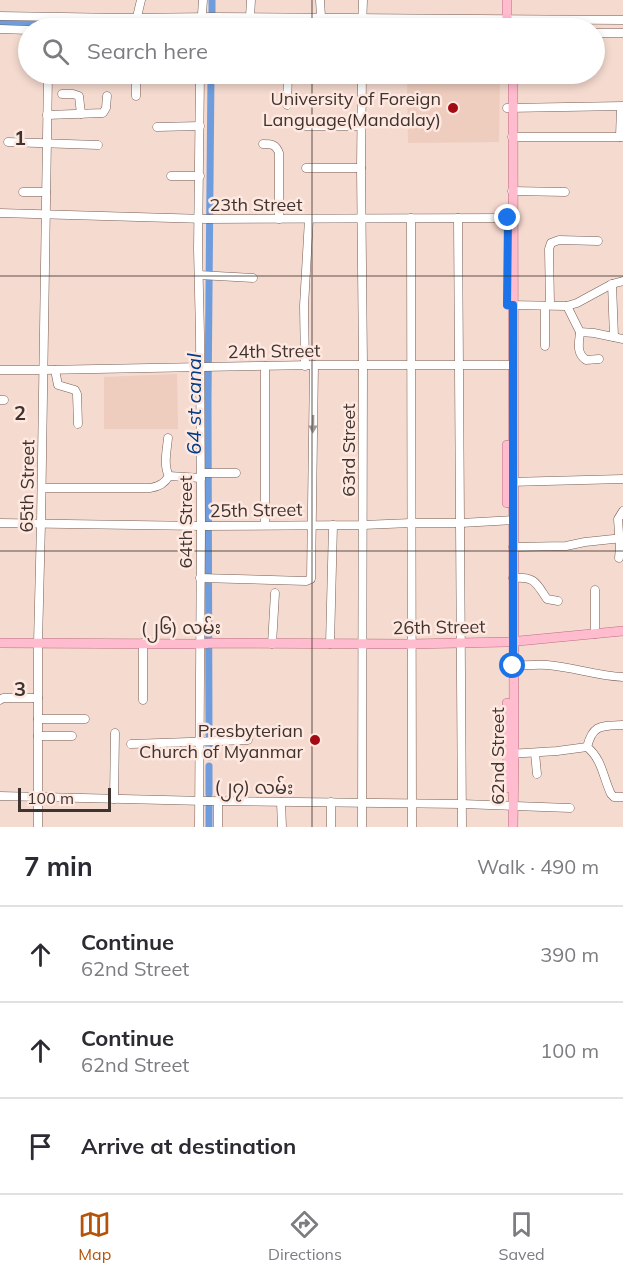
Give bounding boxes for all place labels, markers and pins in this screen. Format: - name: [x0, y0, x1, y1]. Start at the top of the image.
- place label: University of Foreign Language(Mandalay): [263, 87, 441, 131]
- marker: University of Foreign Language(Mandalay): [446, 101, 460, 115]
- place label: Presbyterian Church of Myanmar: [139, 719, 303, 763]
- marker: Presbyterian Church of Myanmar: [308, 733, 322, 747]

